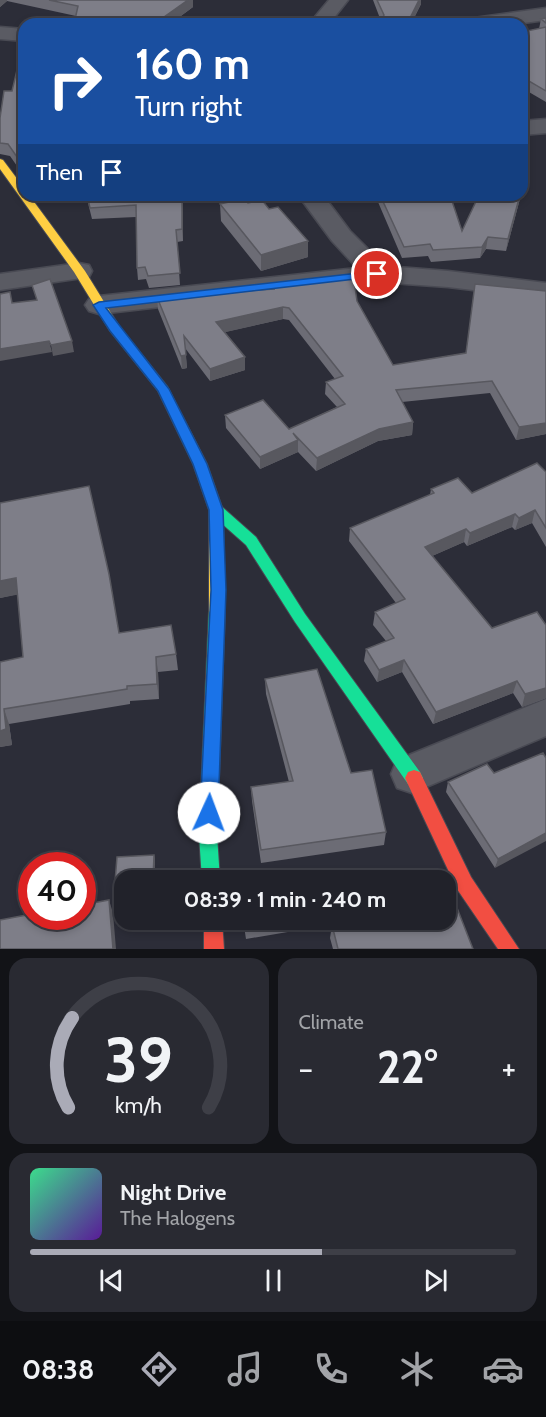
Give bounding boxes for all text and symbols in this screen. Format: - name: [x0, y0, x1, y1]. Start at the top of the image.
- text: 160 m: [135, 38, 250, 90]
- icon: right: [36, 42, 114, 120]
- text: Turn right: [135, 90, 242, 123]
- icon: arrive: [95, 156, 128, 189]
- text: Then: [36, 159, 83, 186]
- pin: [351, 248, 402, 299]
- icon: arrive: [360, 257, 393, 290]
- position arrow: [177, 781, 241, 845]
- speed limit sign: 40: [18, 852, 96, 930]
- text: 08:39 · 1 min · 240 m: [184, 886, 386, 913]
- text: Climate: [299, 1010, 364, 1034]
- text: 39: [104, 1022, 173, 1098]
- text: 22°: [377, 1040, 438, 1094]
- text: −: [299, 1048, 313, 1088]
- text: +: [501, 1048, 516, 1088]
- text: km/h: [115, 1092, 162, 1118]
- text: Night Drive: [120, 1179, 226, 1206]
- text: The Halogens: [120, 1206, 235, 1230]
- icon: previous: [95, 1264, 128, 1297]
- icon: pause: [257, 1264, 290, 1297]
- icon: next: [419, 1264, 452, 1297]
- icon: directions: [138, 1348, 180, 1390]
- icon: music: [224, 1348, 266, 1390]
- icon: phone: [310, 1348, 352, 1390]
- icon: climate: [396, 1348, 438, 1390]
- icon: car: [482, 1348, 524, 1390]
- text: 08:38: [22, 1353, 94, 1386]

